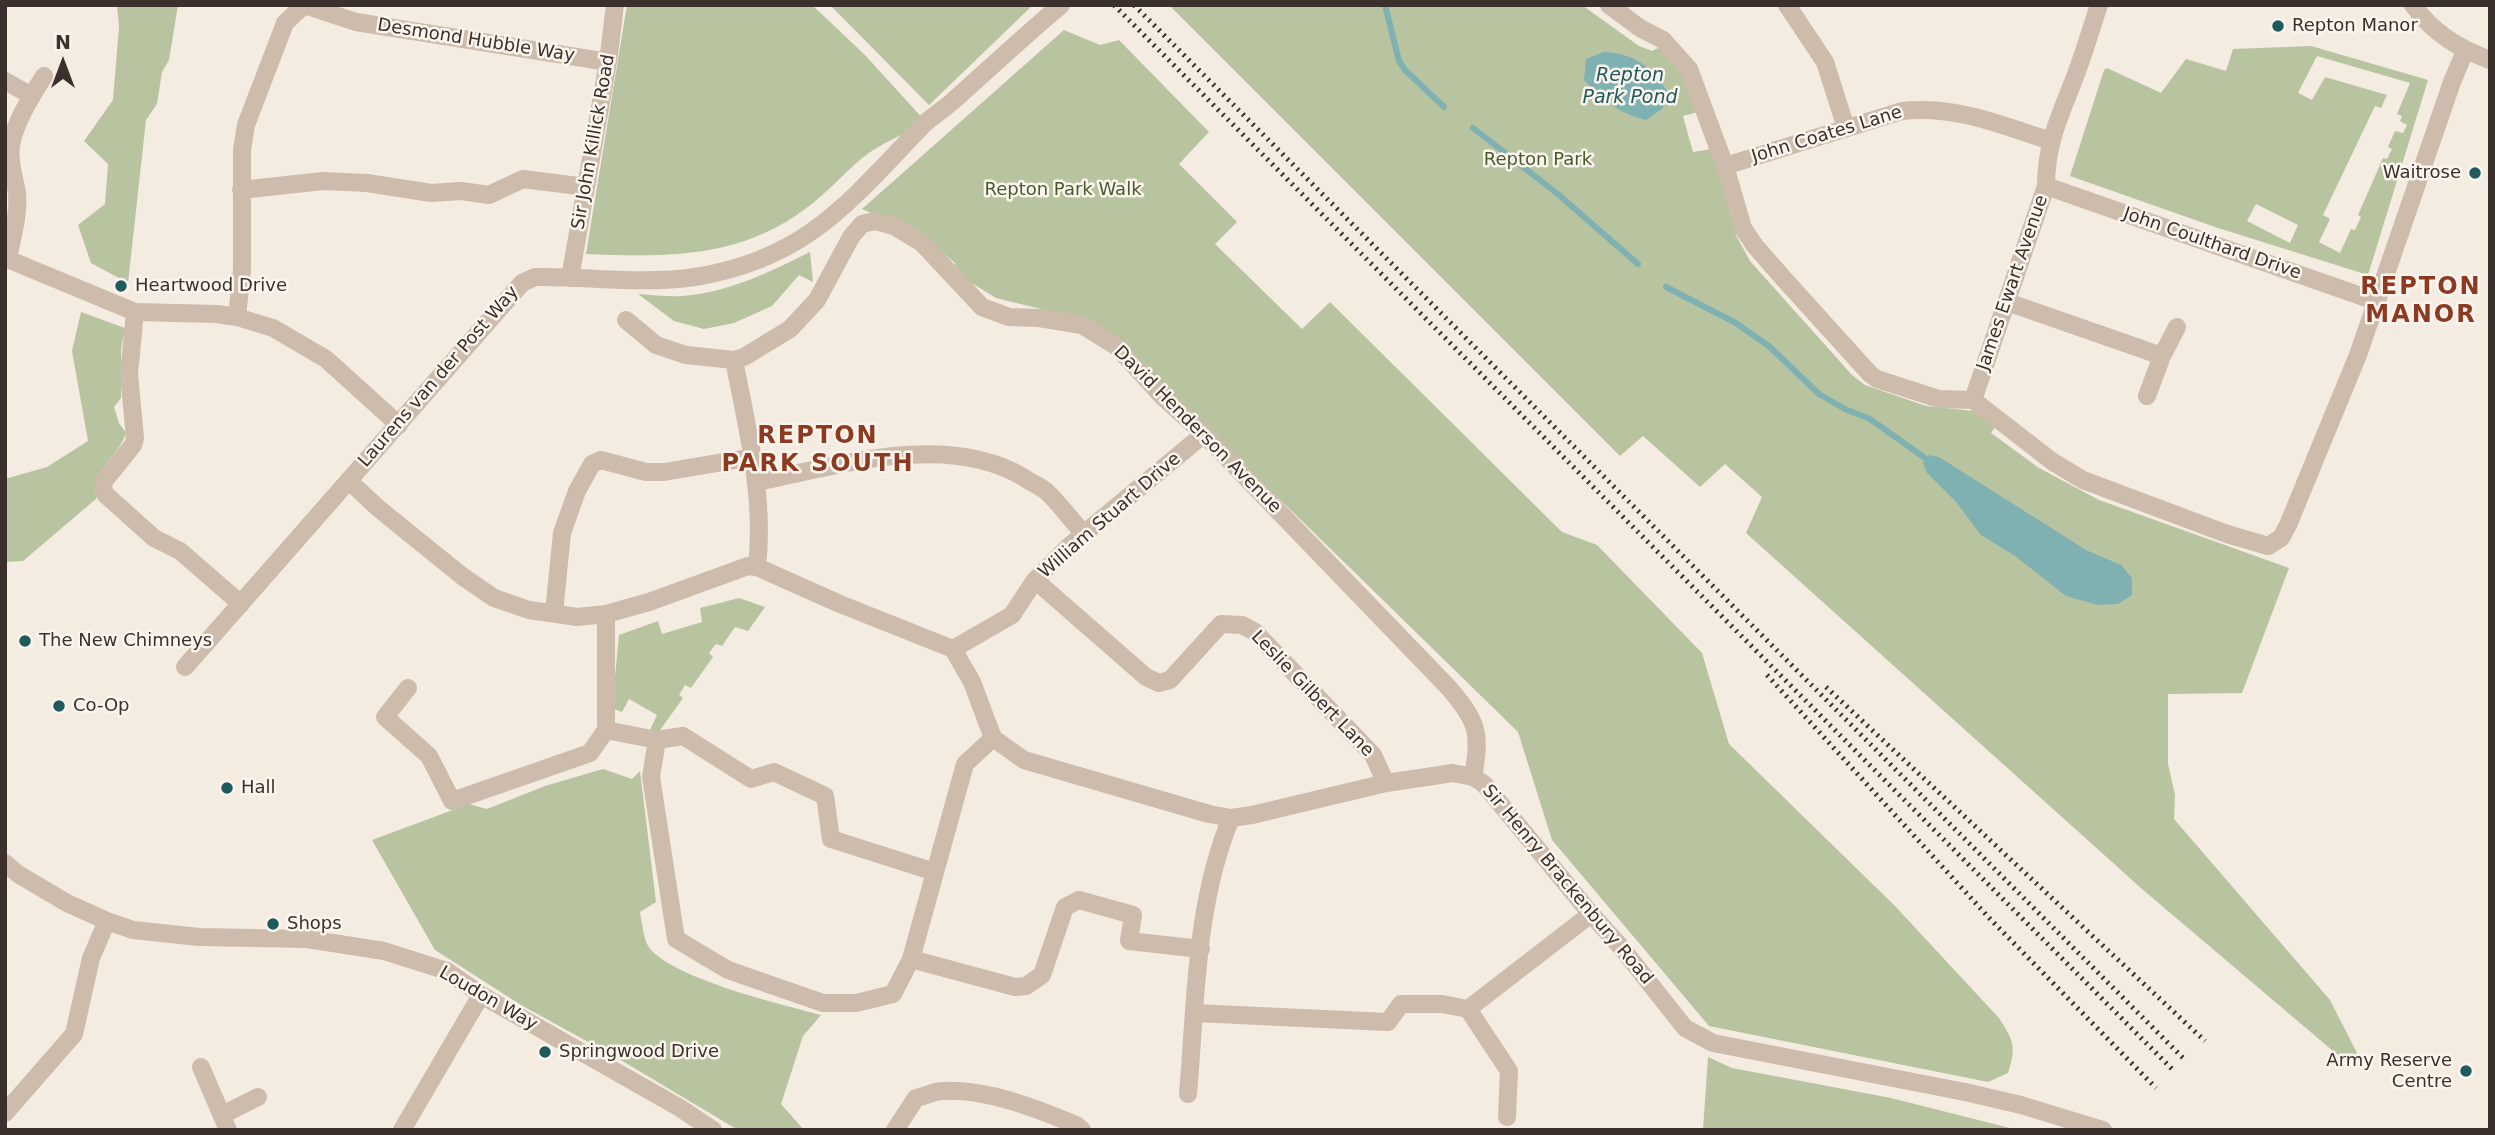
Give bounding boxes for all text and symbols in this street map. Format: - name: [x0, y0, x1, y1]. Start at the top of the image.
- street label: Desmond Hubble Way: [376, 15, 576, 67]
- place label: Repton Manor: [2292, 15, 2418, 37]
- marker: Repton Manor: [2270, 18, 2286, 34]
- north arrow: [28, 28, 98, 98]
- text: N: [55, 31, 71, 53]
- street label: Sir John Killick Road: [568, 53, 620, 231]
- water label: Repton Park Pond: [1582, 65, 1678, 109]
- street label: John Coates Lane: [1749, 102, 1905, 168]
- park label: Repton Park: [1484, 149, 1592, 171]
- place label: Waitrose: [2383, 162, 2461, 184]
- marker: Waitrose: [2467, 165, 2483, 181]
- park label: Repton Park Walk: [984, 179, 1142, 201]
- street label: James Ewart Avenue: [1973, 192, 2053, 374]
- street label: John Coulthard Drive: [2120, 203, 2304, 285]
- district label: REPTON MANOR: [2361, 274, 2481, 330]
- place label: Heartwood Drive: [135, 275, 287, 297]
- marker: Heartwood Drive: [113, 278, 129, 294]
- street label: Laurens van der Post Way: [354, 282, 524, 472]
- street label: David Henderson Avenue: [1109, 342, 1285, 518]
- district label: REPTON PARK SOUTH: [723, 423, 913, 479]
- street label: William Stuart Drive: [1035, 449, 1185, 583]
- street label: Leslie Gilbert Lane: [1246, 626, 1378, 762]
- place label: The New Chimneys: [39, 630, 212, 652]
- marker: The New Chimneys: [17, 633, 33, 649]
- place label: Co-Op: [73, 695, 130, 717]
- marker: Co-Op: [51, 698, 67, 714]
- place label: Hall: [241, 777, 276, 799]
- marker: Hall: [219, 780, 235, 796]
- street label: Sir Henry Brackenbury Road: [1477, 781, 1657, 989]
- place label: Shops: [287, 913, 342, 935]
- marker: Shops: [265, 916, 281, 932]
- street label: Loudon Way: [435, 962, 541, 1036]
- place label: Springwood Drive: [559, 1041, 719, 1063]
- marker: Springwood Drive: [537, 1044, 553, 1060]
- place label: Army Reserve Centre: [2326, 1050, 2452, 1092]
- marker: Army Reserve Centre: [2458, 1063, 2474, 1079]

